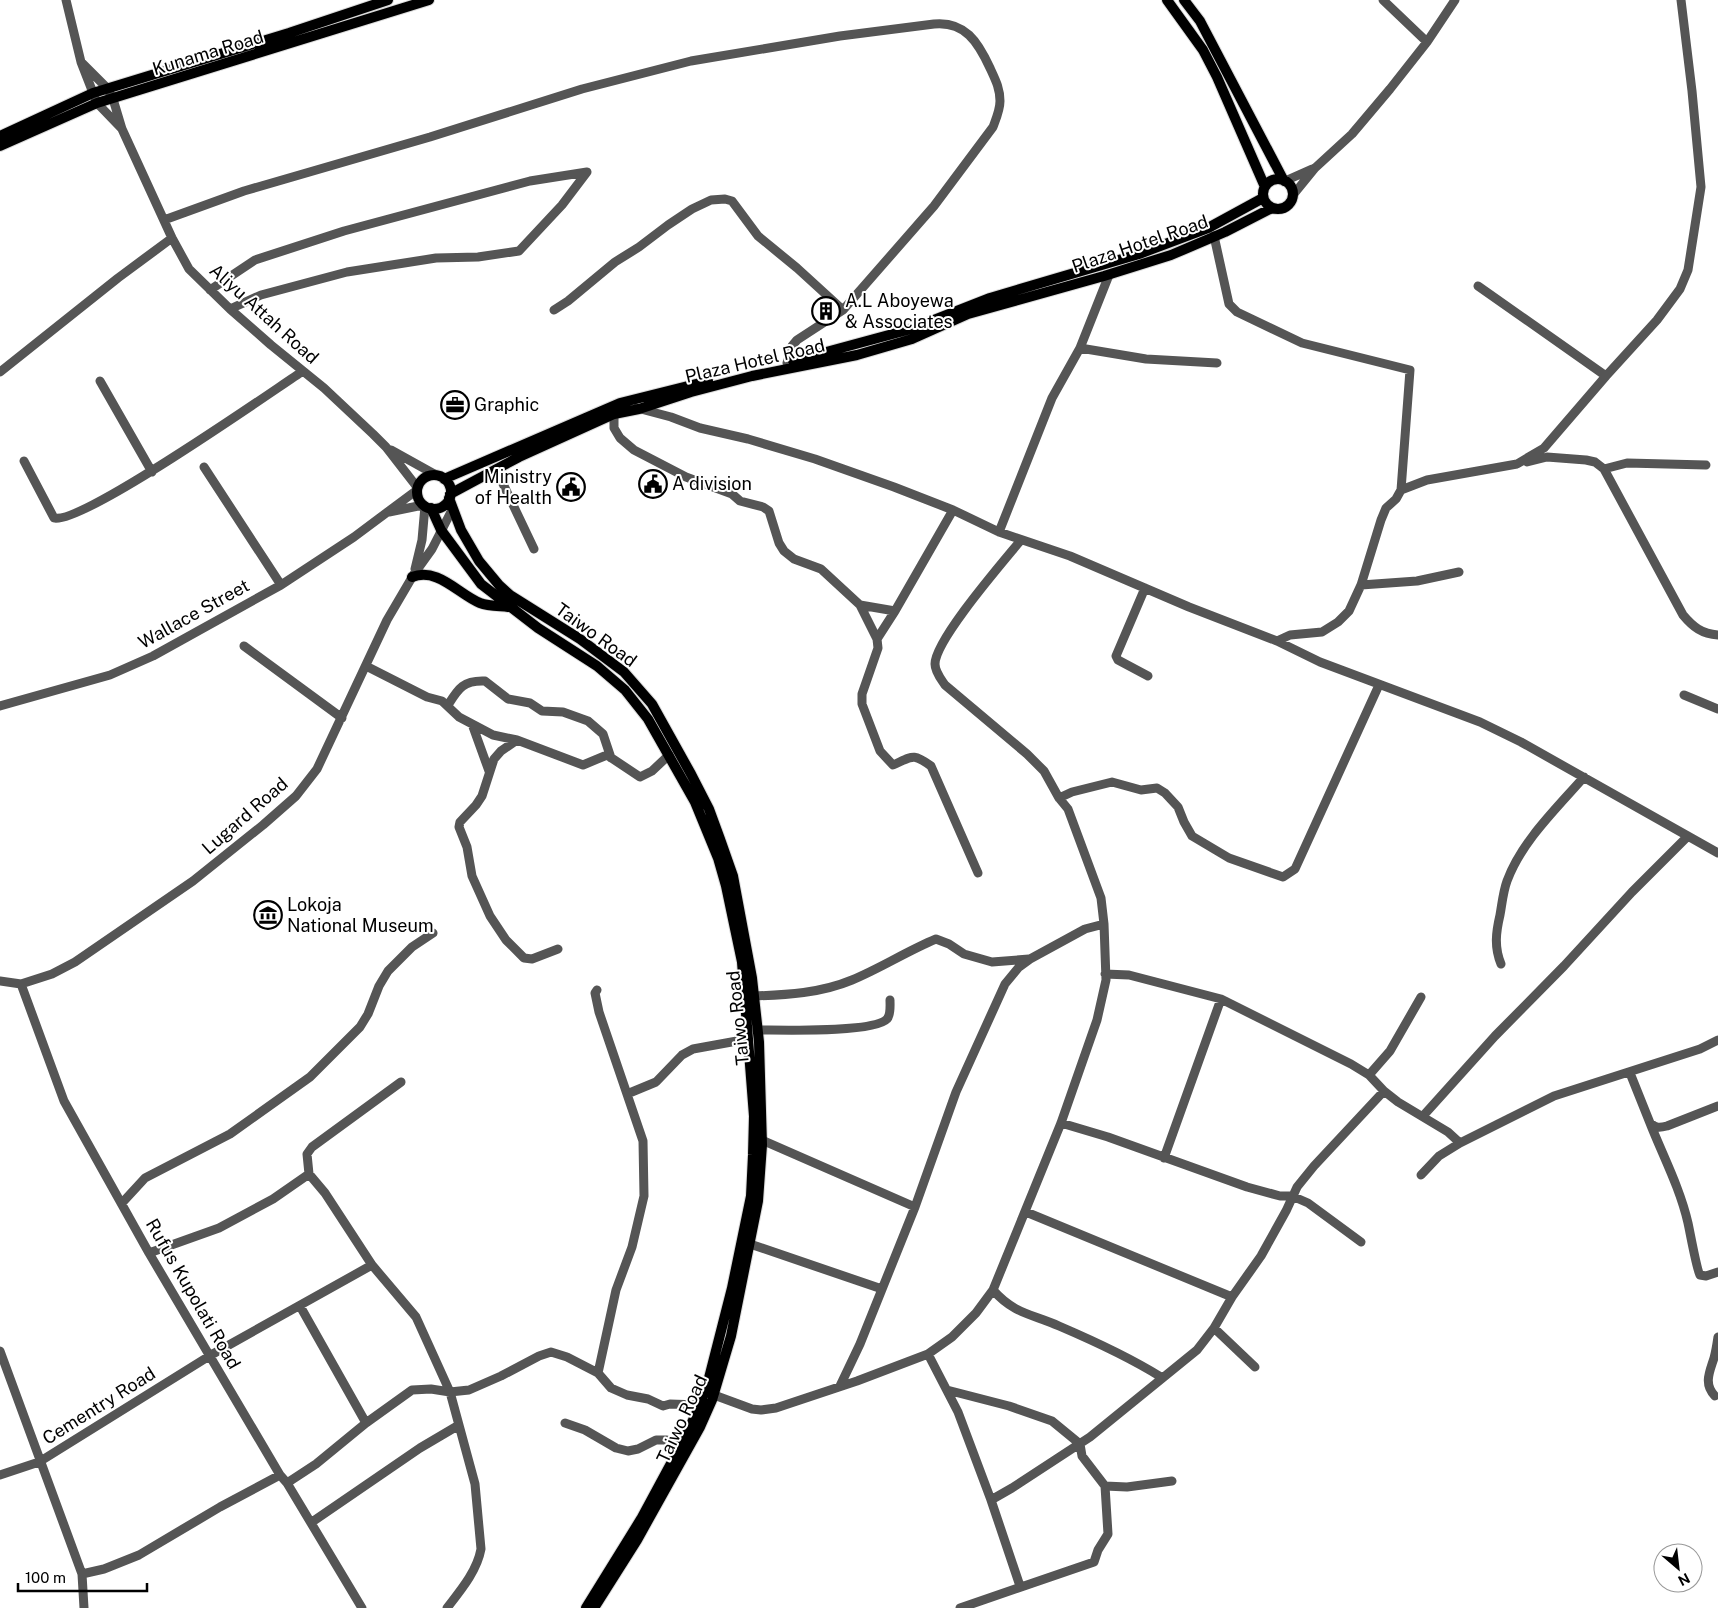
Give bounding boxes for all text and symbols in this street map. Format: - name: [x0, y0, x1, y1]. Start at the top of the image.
- street label: Kunama Road: [150, 26, 266, 79]
- street label: Plaza Hotel Road: [1069, 210, 1211, 277]
- street label: Aliyu Attah Road: [206, 259, 323, 368]
- place label: A.L Aboyewa & Associates: [845, 290, 954, 332]
- building icon: A.L Aboyewa & Associates: [811, 296, 841, 326]
- street label: Plaza Hotel Road: [683, 334, 827, 387]
- office icon: Graphic: [440, 390, 470, 420]
- place label: Graphic: [474, 394, 539, 415]
- place label: Ministry of Health: [475, 466, 552, 508]
- public building icon: A division: [638, 469, 668, 499]
- public building icon: Ministry of Health: [556, 472, 586, 502]
- place label: A division: [672, 473, 752, 494]
- street label: Wallace Street: [135, 574, 253, 653]
- street label: Taiwo Road: [552, 598, 641, 671]
- street label: Lugard Road: [198, 773, 292, 858]
- place label: Lokoja National Museum: [287, 894, 434, 936]
- museum icon: Lokoja National Museum: [253, 900, 283, 930]
- street label: Taiwo Road: [722, 970, 753, 1066]
- street label: Rufus Kupolati Road: [142, 1215, 245, 1373]
- street label: Cementry Road: [38, 1362, 159, 1449]
- street label: Taiwo Road: [652, 1371, 711, 1466]
- north arrow: [1653, 1543, 1703, 1593]
- scale bar: [18, 1560, 146, 1592]
- text: 100 m: [25, 1569, 66, 1586]
- text: N: [1676, 1570, 1693, 1589]

